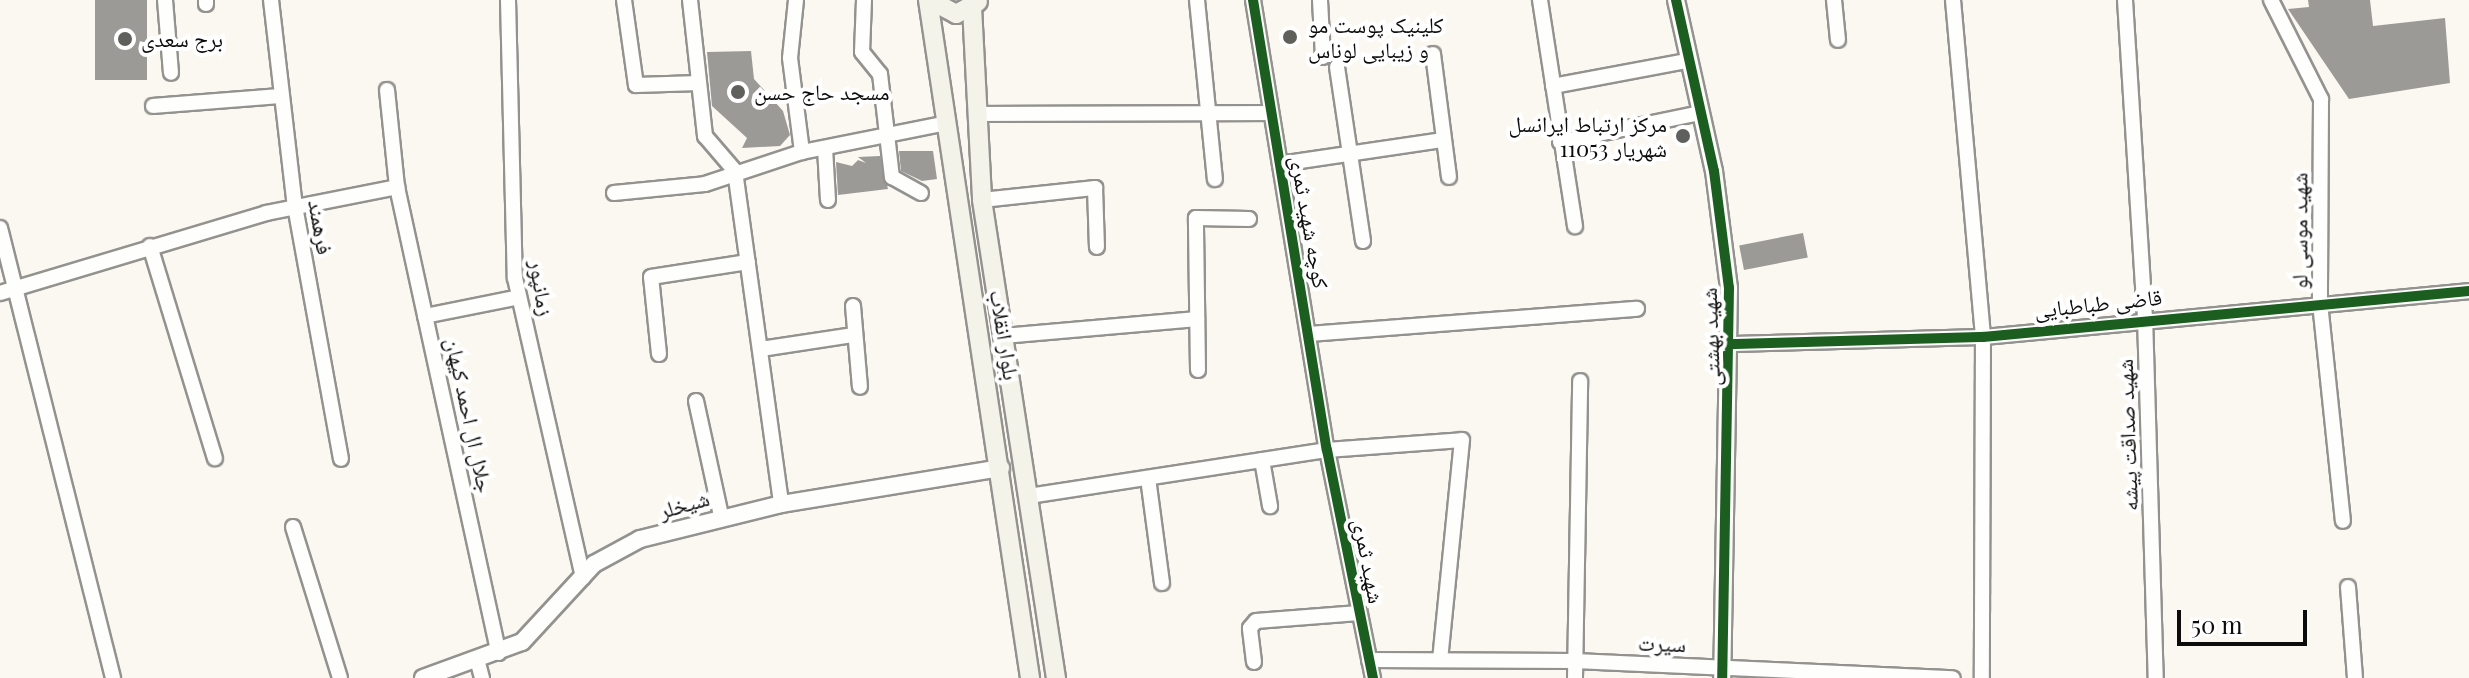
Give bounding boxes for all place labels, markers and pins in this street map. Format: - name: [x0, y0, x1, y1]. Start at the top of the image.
- place label: کلینیک پوست مو و زیبایی لوناس: [1308, 11, 1443, 62]
- place label: برج سعدی: [141, 26, 223, 52]
- marker: کلینیک پوست مو و زیبایی لوناس: [1279, 26, 1301, 48]
- marker: برج سعدی: [116, 30, 134, 48]
- place label: مسجد حاج حسن: [754, 79, 890, 105]
- marker: مسجد حاج حسن: [729, 83, 747, 101]
- place label: مرکز ارتباط ایرانسل 11053 شهریار: [1508, 110, 1667, 162]
- marker: مرکز ارتباط ایرانسل 11053 شهریار: [1674, 127, 1692, 145]

